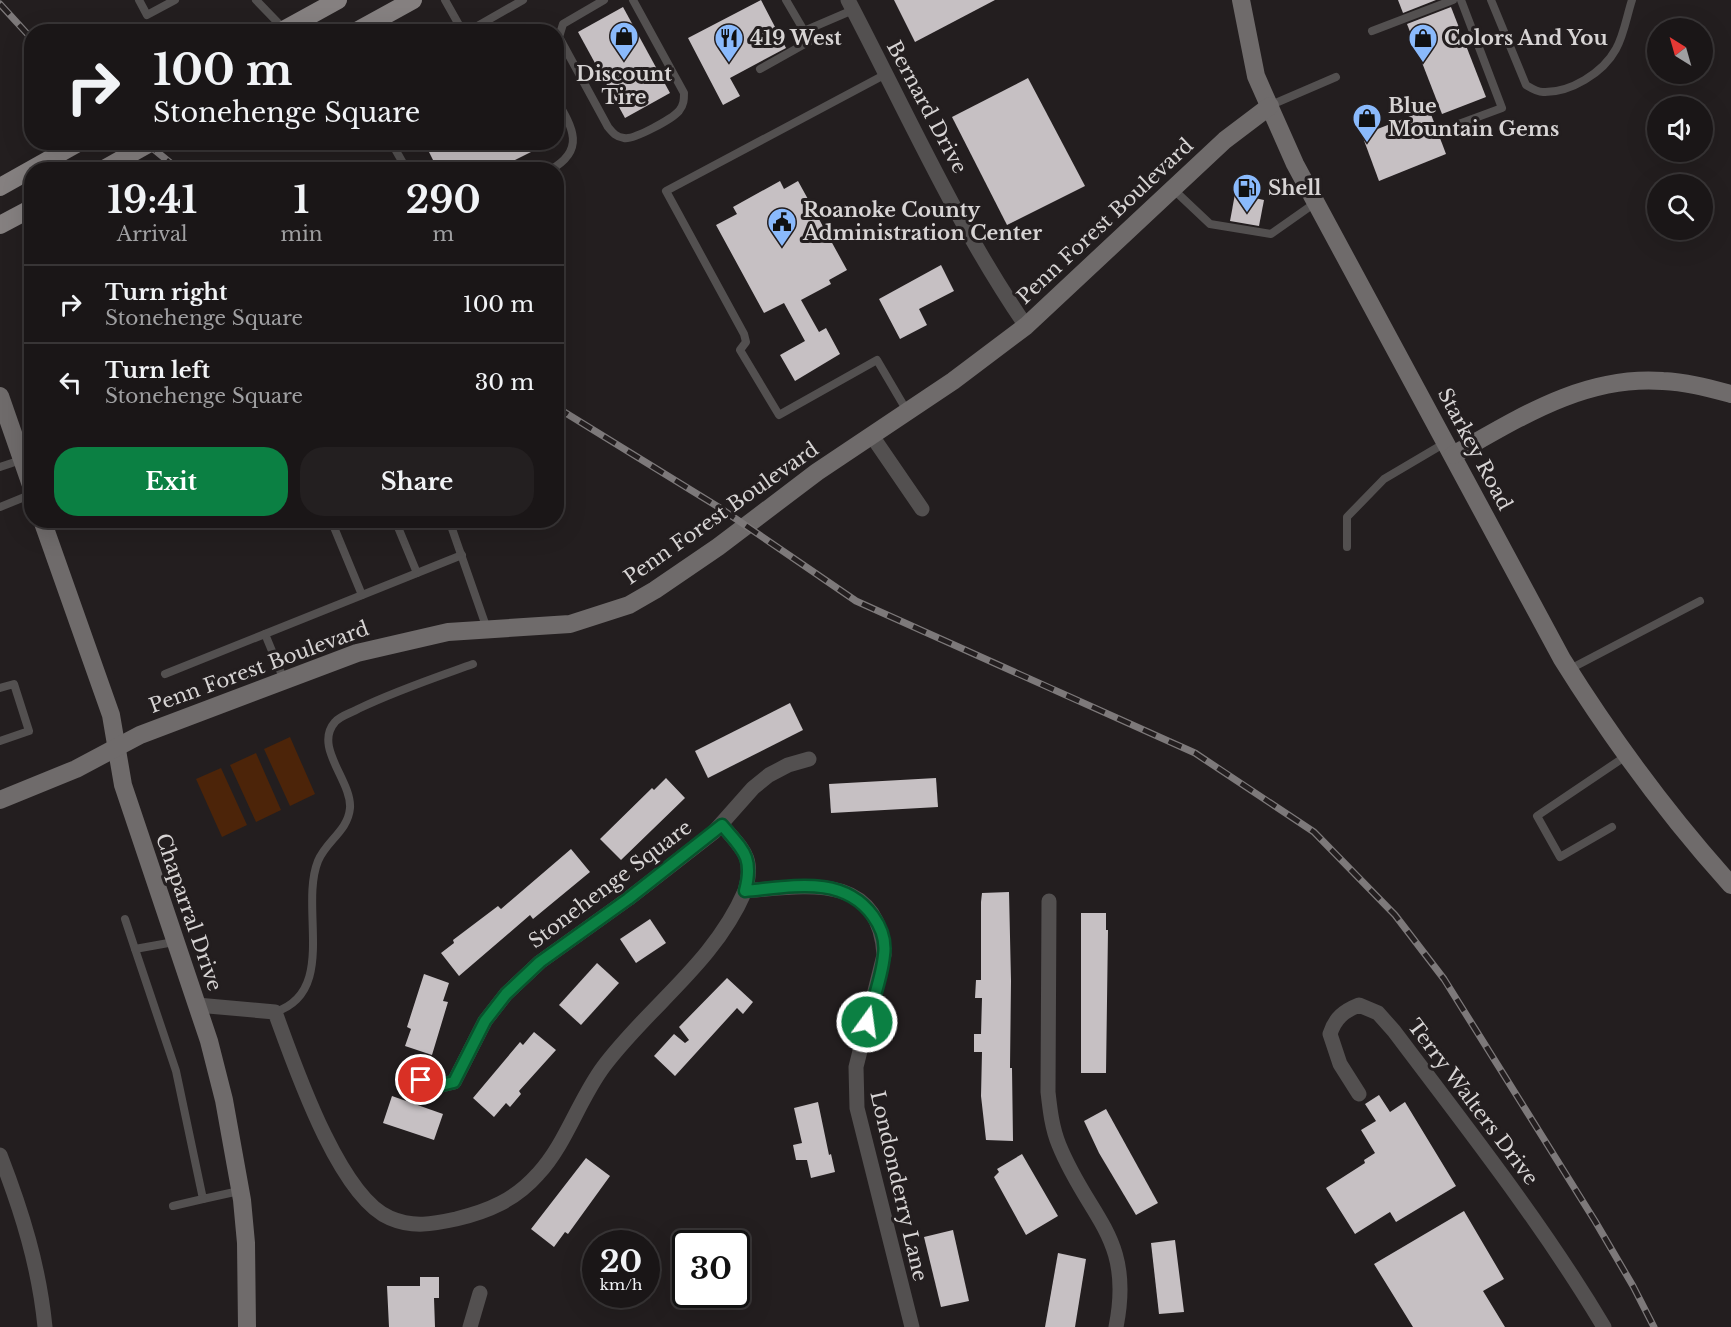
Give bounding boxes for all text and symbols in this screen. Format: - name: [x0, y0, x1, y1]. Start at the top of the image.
- north arrow: [1647, 18, 1713, 84]
- map controls: [1647, 18, 1713, 240]
- shop icon: Discount Tire: [608, 20, 640, 62]
- restaurant icon: 419 West: [713, 22, 745, 64]
- shop icon: Colors And You: [1407, 22, 1439, 64]
- place label: 419 West: [750, 26, 842, 50]
- place label: Colors And You: [1444, 26, 1608, 50]
- street label: Bernard Drive: [882, 36, 972, 178]
- text: 100 m: [153, 44, 292, 96]
- icon: right: [54, 48, 132, 126]
- place label: Discount Tire: [576, 62, 672, 109]
- place label: Blue Mountain Gems: [1388, 94, 1559, 141]
- text: Stonehenge Square: [153, 96, 420, 129]
- button: sound: [1647, 96, 1713, 162]
- shop icon: Blue Mountain Gems: [1351, 102, 1383, 144]
- street label: Penn Forest Boulevard: [1012, 133, 1198, 309]
- fuel station icon: Shell: [1231, 172, 1263, 214]
- button: search: [1647, 174, 1713, 240]
- place label: Shell: [1268, 176, 1321, 200]
- text: 19:41: [107, 178, 197, 223]
- text: 1: [294, 178, 309, 223]
- text: 290: [406, 178, 481, 223]
- place label: Roanoke County Administration Center: [802, 198, 1042, 245]
- public building icon: Roanoke County Administration Center: [766, 206, 798, 248]
- text: Arrival: [117, 222, 188, 246]
- text: min: [280, 222, 322, 246]
- text: m: [433, 222, 454, 246]
- text: Turn right: [105, 279, 227, 306]
- icon: right: [54, 288, 87, 321]
- text: 100 m: [463, 291, 534, 318]
- text: Stonehenge Square: [105, 306, 303, 330]
- text: Turn left: [105, 357, 210, 384]
- icon: left: [54, 366, 87, 399]
- text: 30 m: [475, 369, 534, 396]
- text: Stonehenge Square: [105, 384, 303, 408]
- street label: Starkey Road: [1433, 384, 1517, 514]
- street label: Penn Forest Boulevard: [619, 437, 823, 589]
- button: Exit: [54, 447, 288, 516]
- button: Share: [300, 447, 534, 516]
- street label: Penn Forest Boulevard: [146, 616, 372, 718]
- street label: Stonehenge Square: [524, 815, 696, 953]
- street label: Chaparral Drive: [151, 830, 227, 994]
- position arrow: [835, 990, 899, 1054]
- street label: Terry Walters Drive: [1403, 1014, 1543, 1190]
- pin: [395, 1054, 446, 1105]
- icon: arrive: [404, 1063, 437, 1096]
- street label: Londonderry Lane: [865, 1088, 933, 1284]
- speed limit sign: 30: [672, 1230, 750, 1308]
- text: 20: [600, 1243, 642, 1280]
- text: km/h: [600, 1275, 642, 1294]

